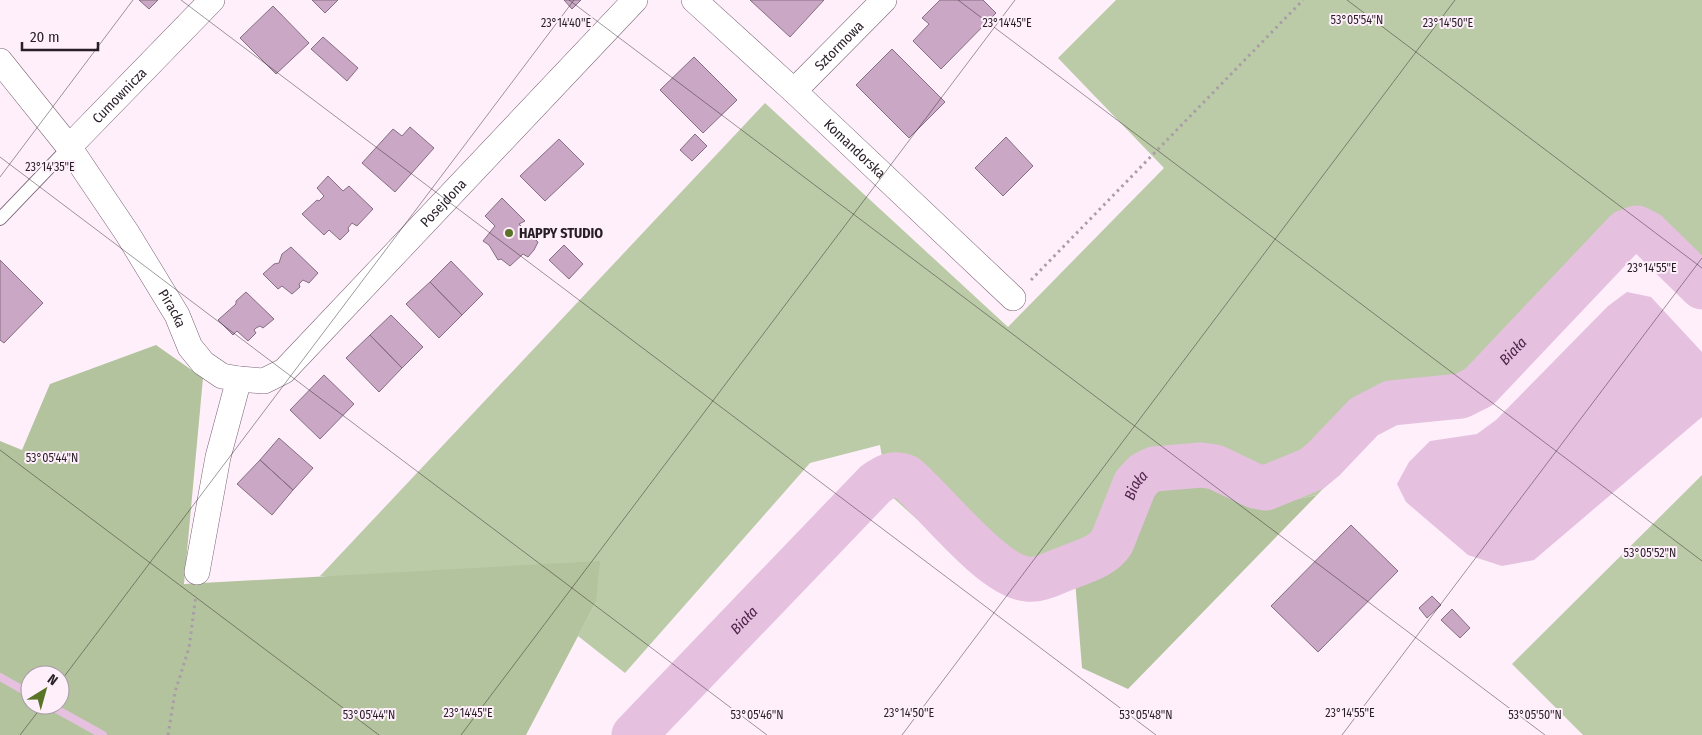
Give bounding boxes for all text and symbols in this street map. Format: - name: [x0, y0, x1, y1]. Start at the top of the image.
- text: 53°05'54"N: [1331, 13, 1383, 27]
- text: 23°14'40"E: [541, 16, 591, 30]
- text: 23°14'45"E: [982, 16, 1032, 30]
- text: 23°14'50"E: [1423, 16, 1474, 30]
- street label: Sztormowa: [811, 17, 868, 74]
- scale bar: [22, 20, 99, 52]
- text: 20 m: [30, 28, 60, 46]
- street label: Cumownicza: [89, 64, 150, 127]
- street label: Komandorska: [820, 116, 889, 182]
- text: 23°14'35"E: [25, 160, 75, 174]
- street label: Posejdona: [417, 175, 470, 231]
- place label: HAPPY STUDIO: [519, 225, 603, 242]
- marker: HAPPY STUDIO: [503, 227, 515, 239]
- text: 23°14'55"E: [1627, 261, 1677, 275]
- street label: Piracka: [154, 286, 189, 330]
- water label: Biała: [1496, 333, 1531, 369]
- text: 53°05'44"N: [26, 451, 78, 465]
- water label: Biała: [1121, 467, 1152, 503]
- text: 53°05'52"N: [1624, 546, 1676, 560]
- water label: Biała: [727, 603, 762, 638]
- north arrow: [20, 665, 70, 715]
- text: N: [44, 671, 61, 689]
- text: 23°14'45"E: [443, 706, 493, 720]
- text: 23°14'50"E: [884, 706, 935, 720]
- text: 23°14'55"E: [1325, 706, 1375, 720]
- text: 53°05'44"N: [343, 708, 395, 722]
- text: 53°05'46"N: [730, 708, 784, 722]
- text: 53°05'48"N: [1119, 708, 1173, 722]
- text: 53°05'50"N: [1508, 708, 1562, 722]

